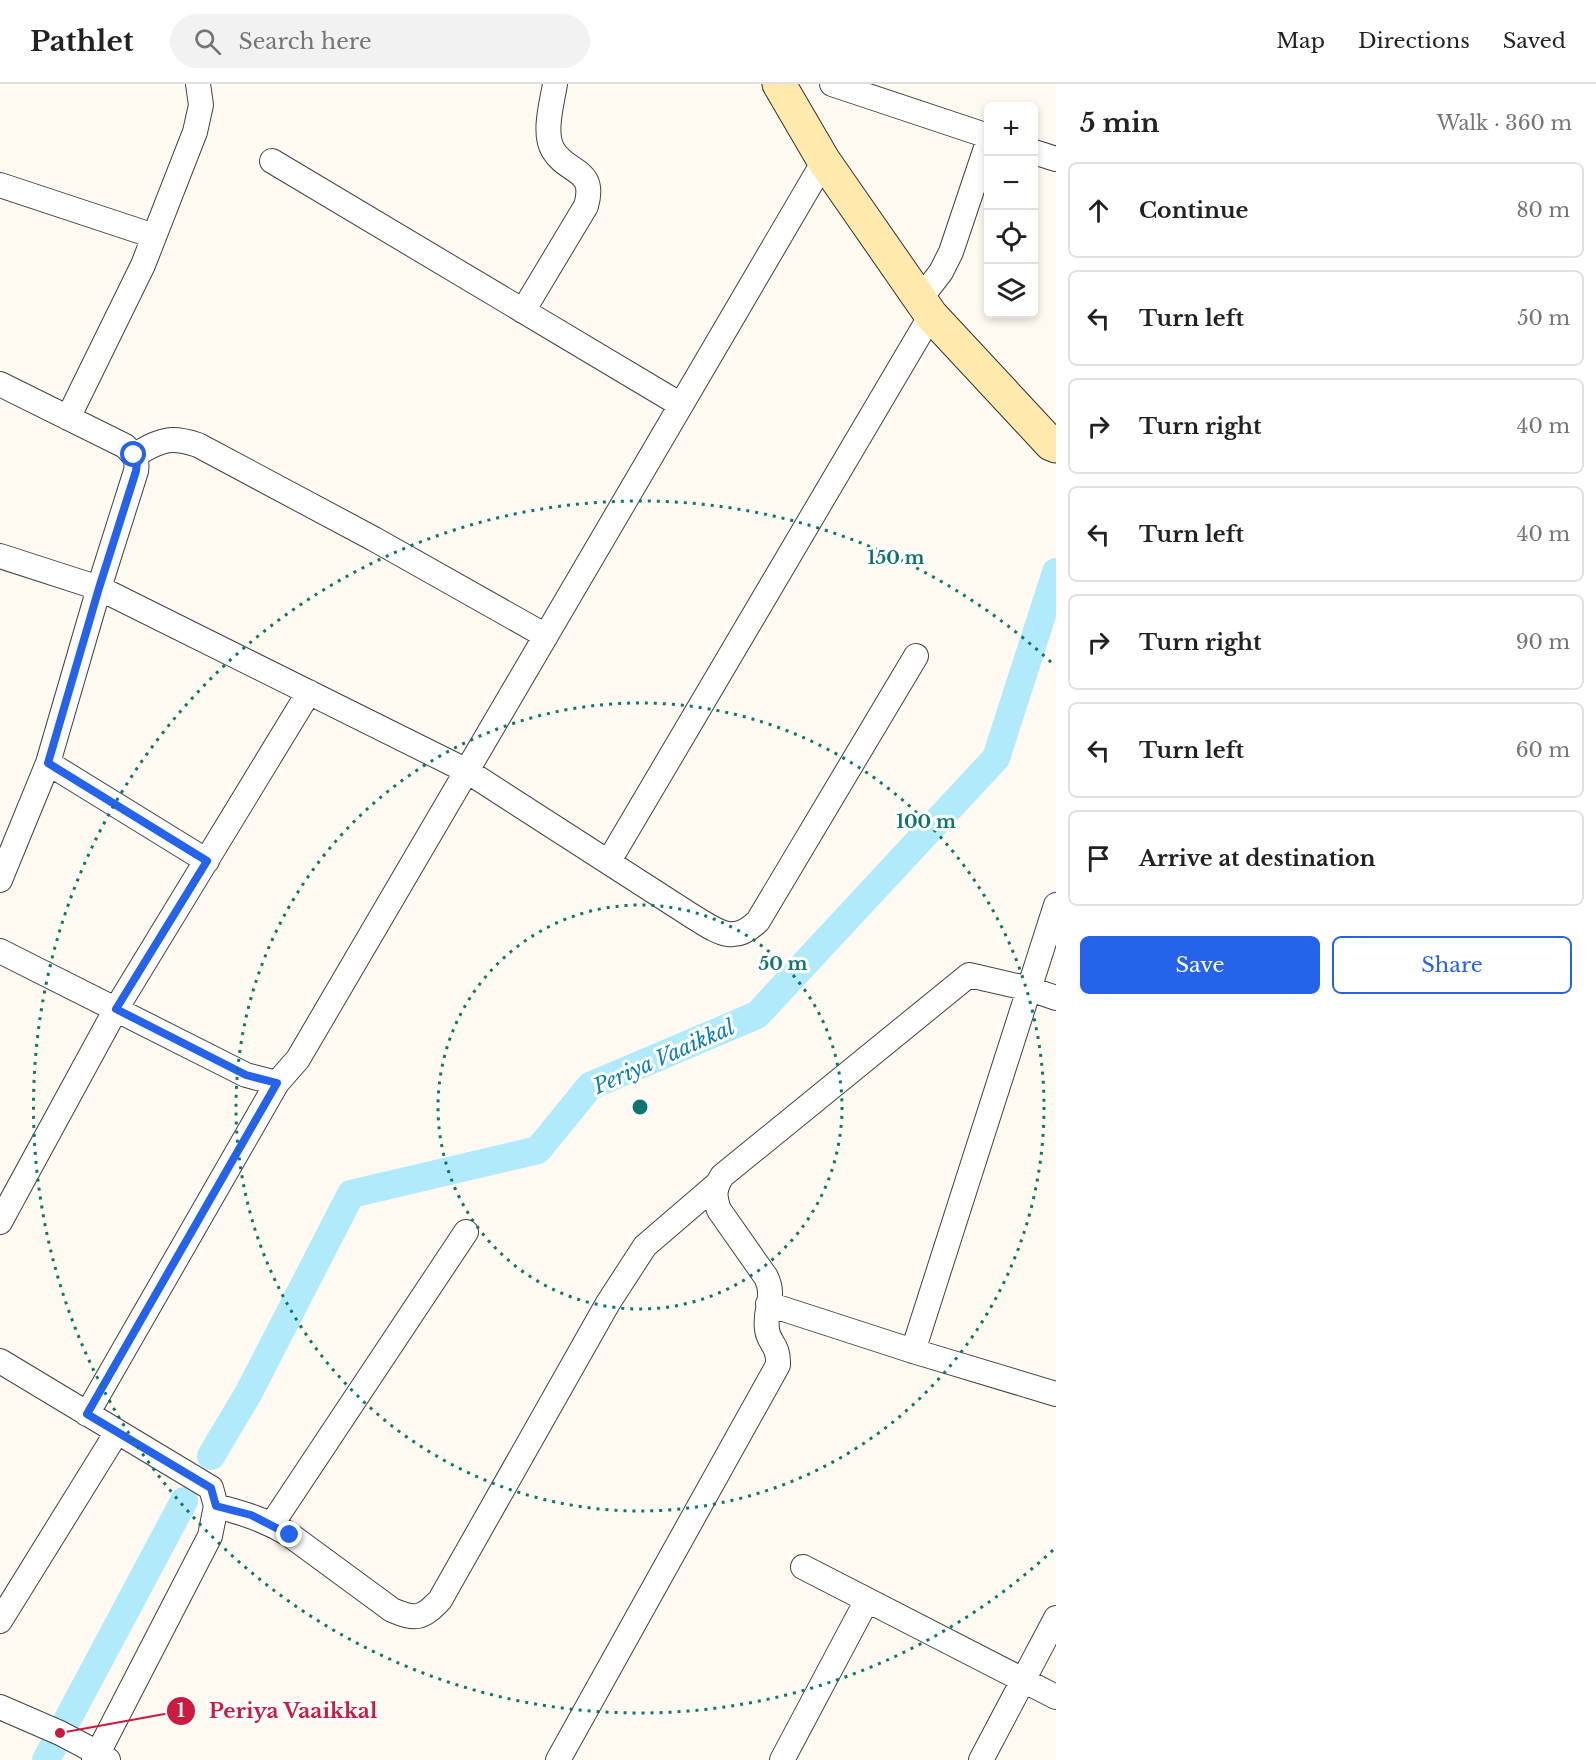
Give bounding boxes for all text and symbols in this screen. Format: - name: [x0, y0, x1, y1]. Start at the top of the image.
- search box: [170, 14, 590, 68]
- text: Pathlet: [30, 24, 134, 59]
- icon: search: [191, 25, 224, 58]
- text: Search here: [239, 28, 372, 55]
- text: Map: [1276, 28, 1325, 54]
- text: Directions: [1358, 28, 1470, 54]
- text: Saved: [1503, 28, 1566, 54]
- map controls: [984, 102, 1038, 318]
- button: +: [984, 102, 1038, 156]
- text: 5 min: [1080, 107, 1159, 139]
- text: Walk · 360 m: [1437, 111, 1572, 135]
- button: −: [984, 156, 1038, 210]
- icon: ahead: [1082, 194, 1115, 227]
- text: Continue: [1139, 197, 1248, 224]
- text: 80 m: [1516, 198, 1570, 222]
- button: locate: [984, 210, 1038, 264]
- button: layers: [984, 264, 1038, 318]
- icon: left: [1082, 302, 1115, 335]
- text: Turn left: [1139, 305, 1244, 332]
- text: 50 m: [1517, 306, 1570, 330]
- icon: right: [1082, 410, 1115, 443]
- text: Turn right: [1139, 413, 1261, 440]
- text: 40 m: [1517, 414, 1570, 438]
- route start: [120, 441, 146, 467]
- icon: left: [1082, 518, 1115, 551]
- text: Turn left: [1139, 521, 1244, 548]
- text: 40 m: [1517, 522, 1570, 546]
- text: 150 m: [868, 547, 925, 569]
- icon: right: [1082, 626, 1115, 659]
- text: Turn right: [1139, 629, 1261, 656]
- text: 90 m: [1516, 630, 1570, 654]
- icon: left: [1082, 734, 1115, 767]
- text: Turn left: [1139, 737, 1244, 764]
- text: 60 m: [1516, 738, 1570, 762]
- text: 100 m: [896, 811, 956, 833]
- icon: arrive: [1082, 842, 1115, 875]
- text: Arrive at destination: [1139, 845, 1376, 872]
- button: Save: [1080, 936, 1320, 994]
- button: Share: [1332, 936, 1572, 994]
- text: 50 m: [759, 953, 808, 975]
- water label: Periya Vaaikkal: [588, 1014, 739, 1100]
- centre of rings: [630, 1097, 650, 1117]
- route end: [276, 1521, 302, 1547]
- callout: Periya Vaaikkal: [166, 1691, 390, 1730]
- text: Periya Vaaikkal: [209, 1698, 378, 1724]
- text: 1: [177, 1700, 185, 1722]

